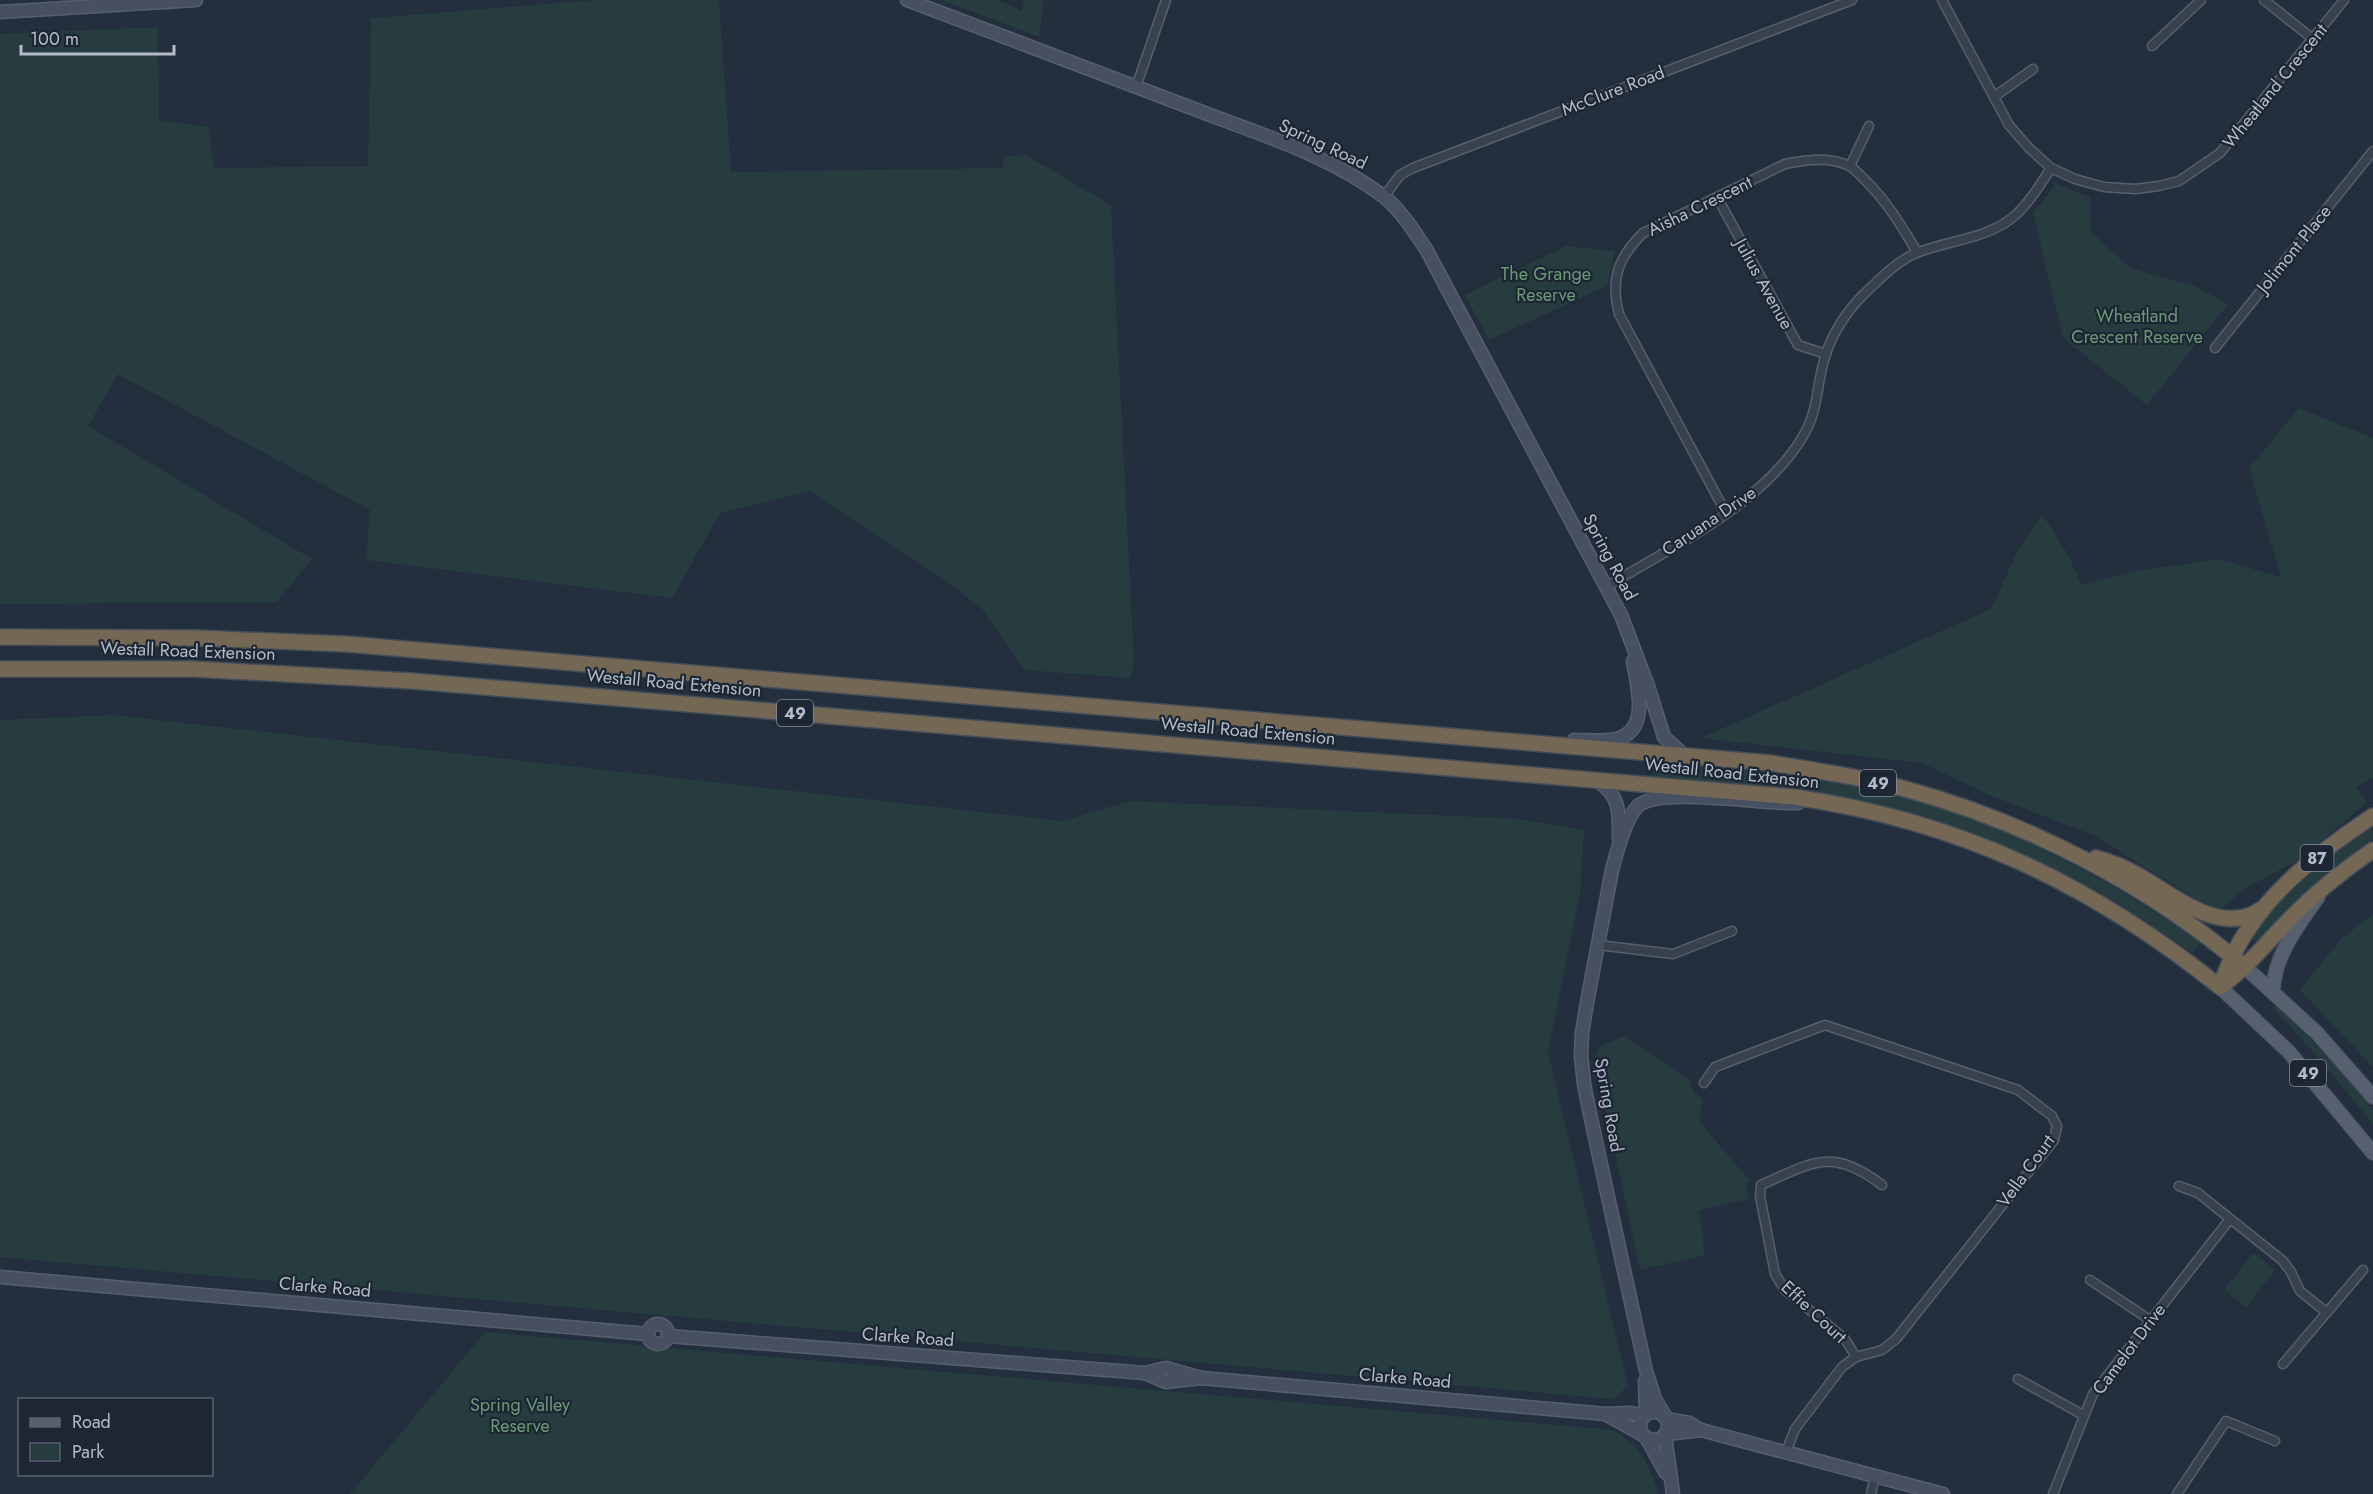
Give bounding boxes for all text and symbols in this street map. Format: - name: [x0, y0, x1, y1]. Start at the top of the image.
- scale bar: [21, 18, 174, 56]
- street label: Wheatland Crescent: [2216, 18, 2334, 154]
- text: 100 m: [30, 26, 79, 52]
- street label: McClure Road: [1558, 59, 1668, 123]
- street label: Spring Road: [1274, 112, 1372, 176]
- street label: Aisha Crescent: [1643, 169, 1757, 243]
- street label: Jolimont Place: [2249, 199, 2338, 300]
- street label: Julius Avenue: [1727, 232, 1800, 334]
- park label: The Grange Reserve: [1501, 261, 1591, 308]
- park label: Wheatland Crescent Reserve: [2071, 303, 2203, 350]
- street label: Caruana Drive: [1657, 480, 1761, 562]
- street label: Spring Road: [1576, 509, 1644, 605]
- street label: Westall Road Extension: [100, 635, 276, 667]
- street label: Westall Road Extension: [585, 662, 763, 704]
- road number: 49: [777, 700, 813, 726]
- street label: Westall Road Extension: [1159, 710, 1337, 752]
- street label: Westall Road Extension: [1643, 751, 1821, 795]
- road number: 49: [1860, 770, 1896, 796]
- road number: 87: [2300, 845, 2334, 871]
- street label: Spring Road: [1588, 1056, 1630, 1154]
- road number: 49: [2290, 1060, 2326, 1086]
- street label: Vella Court: [1991, 1129, 2062, 1213]
- street label: Clarke Road: [278, 1270, 372, 1304]
- street label: Effie Court: [1775, 1275, 1853, 1350]
- street label: Camelot Drive: [2086, 1298, 2172, 1400]
- street label: Clarke Road: [861, 1321, 955, 1353]
- street label: Clarke Road: [1358, 1361, 1452, 1395]
- park label: Spring Valley Reserve: [470, 1392, 570, 1439]
- legend: [18, 1398, 213, 1476]
- text: Road: [72, 1409, 111, 1435]
- text: Park: [72, 1439, 104, 1465]

